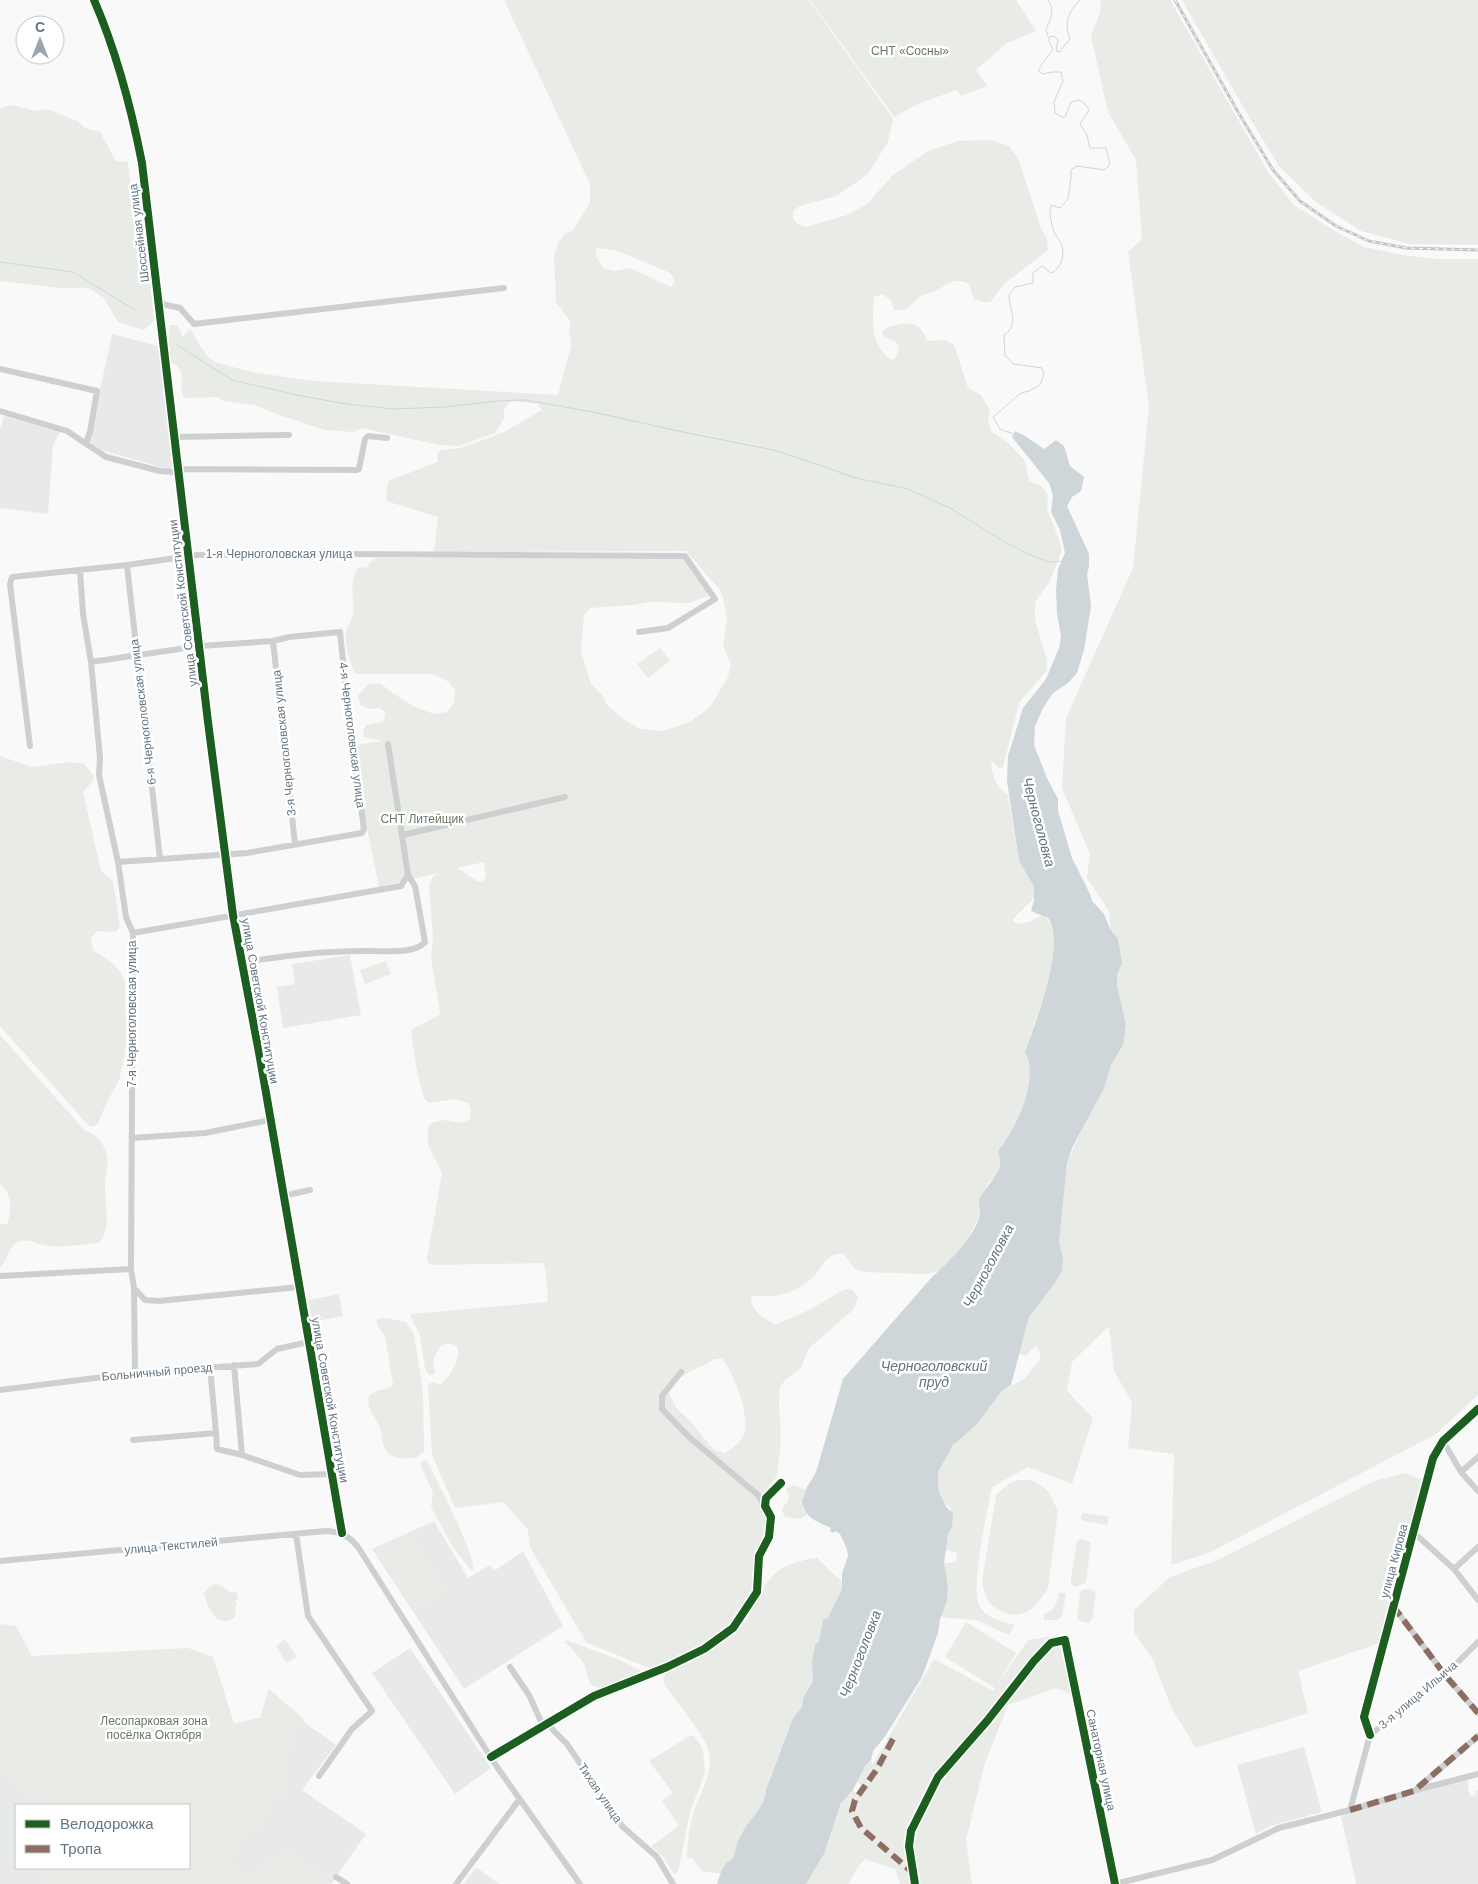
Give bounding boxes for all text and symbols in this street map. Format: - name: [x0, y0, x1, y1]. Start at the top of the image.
- north arrow: [15, 15, 65, 65]
- text: С: [35, 19, 45, 35]
- park label: СНТ «Сосны»: [871, 44, 949, 58]
- street label: Шоссейная улица: [126, 183, 152, 283]
- street label: улица Советской Конституции: [166, 519, 200, 687]
- street label: 1-я Черноголовская улица: [206, 547, 353, 561]
- street label: 6-я Черноголовская улица: [127, 638, 159, 786]
- street label: 4-я Черноголовская улица: [336, 661, 368, 809]
- street label: 3-я Черноголовская улица: [269, 669, 299, 817]
- water label: Черноголовка: [1019, 775, 1059, 869]
- park label: СНТ Литейщик: [380, 812, 464, 826]
- street label: улица Советской Конституции: [239, 917, 281, 1085]
- street label: 7-я Черноголовская улица: [125, 940, 139, 1087]
- water label: Черноголовка: [959, 1221, 1017, 1310]
- street label: улица Советской Конституции: [309, 1316, 351, 1484]
- water label: Черноголовский пруд: [881, 1358, 987, 1390]
- street label: Больничный проезд: [101, 1360, 213, 1384]
- street label: улица Кирова: [1377, 1522, 1411, 1600]
- street label: улица Текстилей: [124, 1535, 218, 1557]
- water label: Черноголовка: [836, 1608, 884, 1700]
- street label: 3-я улица Ильича: [1376, 1658, 1460, 1732]
- street label: Санаторная улица: [1083, 1708, 1119, 1812]
- park label: Лесопарковая зона посёлка Октября: [100, 1714, 208, 1742]
- street label: Тихая улица: [575, 1761, 625, 1826]
- legend: [15, 1804, 190, 1869]
- text: Велодорожка: [60, 1815, 154, 1832]
- text: Тропа: [60, 1840, 102, 1857]

